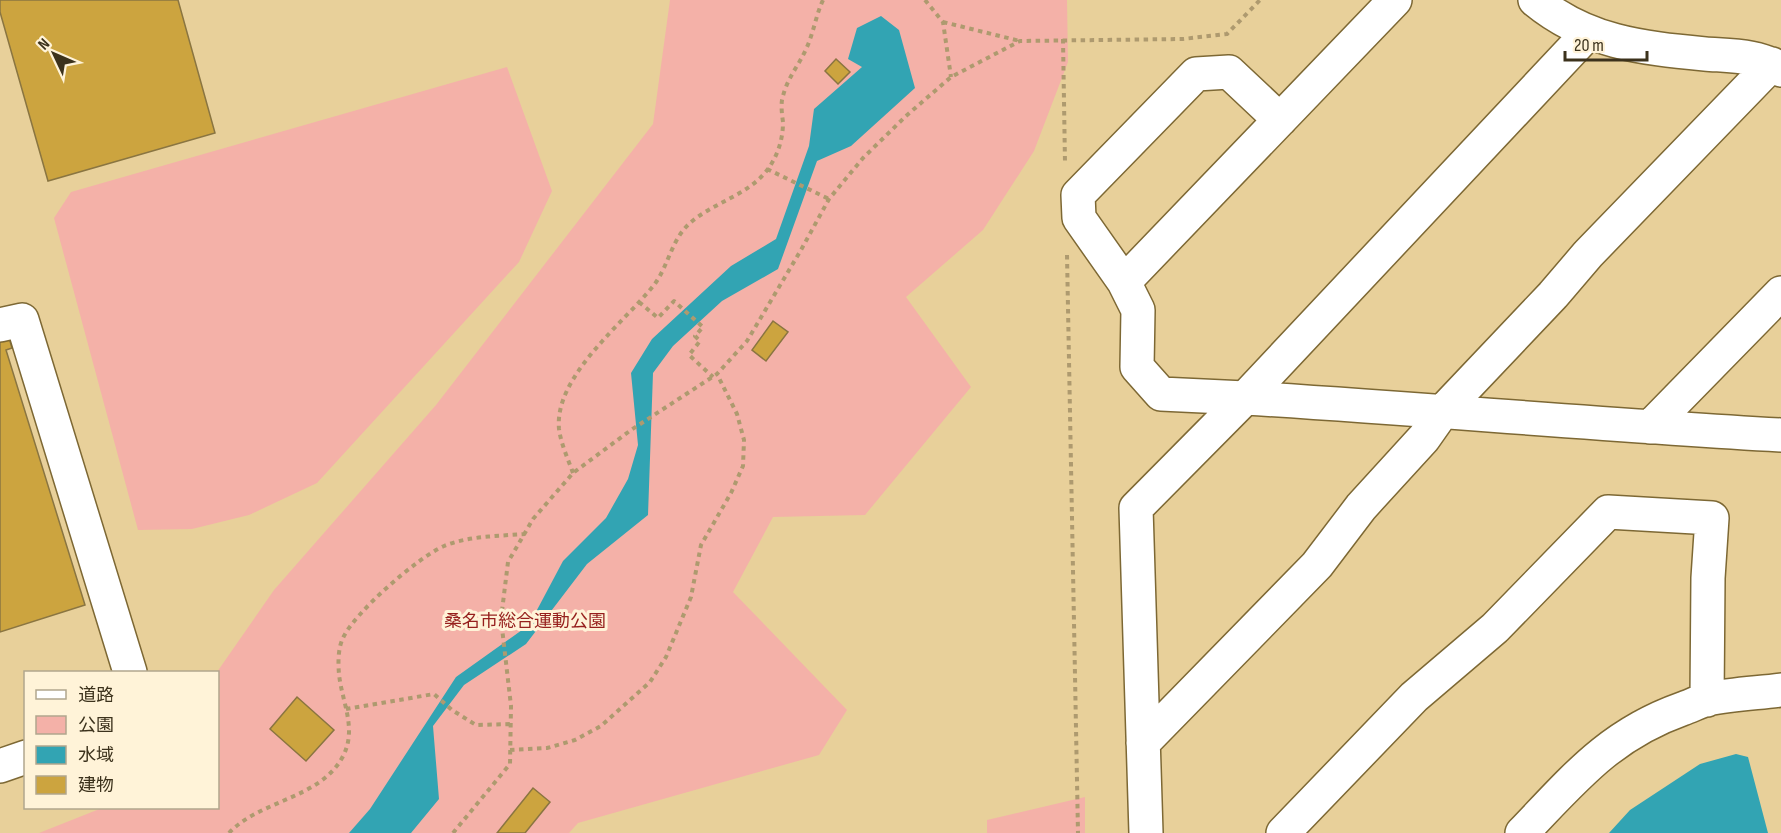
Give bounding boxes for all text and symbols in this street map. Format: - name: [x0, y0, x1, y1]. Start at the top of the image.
- north arrow: [24, 24, 84, 84]
- scale bar: [1565, 24, 1648, 62]
- text: N: [34, 35, 54, 54]
- text: 20 m: [1574, 35, 1604, 56]
- park label: 桑名市総合運動公園: [444, 611, 606, 632]
- legend: [24, 671, 219, 809]
- text: 道路: [78, 685, 114, 706]
- text: 公園: [78, 715, 114, 736]
- text: 水域: [78, 745, 114, 766]
- text: 建物: [78, 775, 114, 796]

